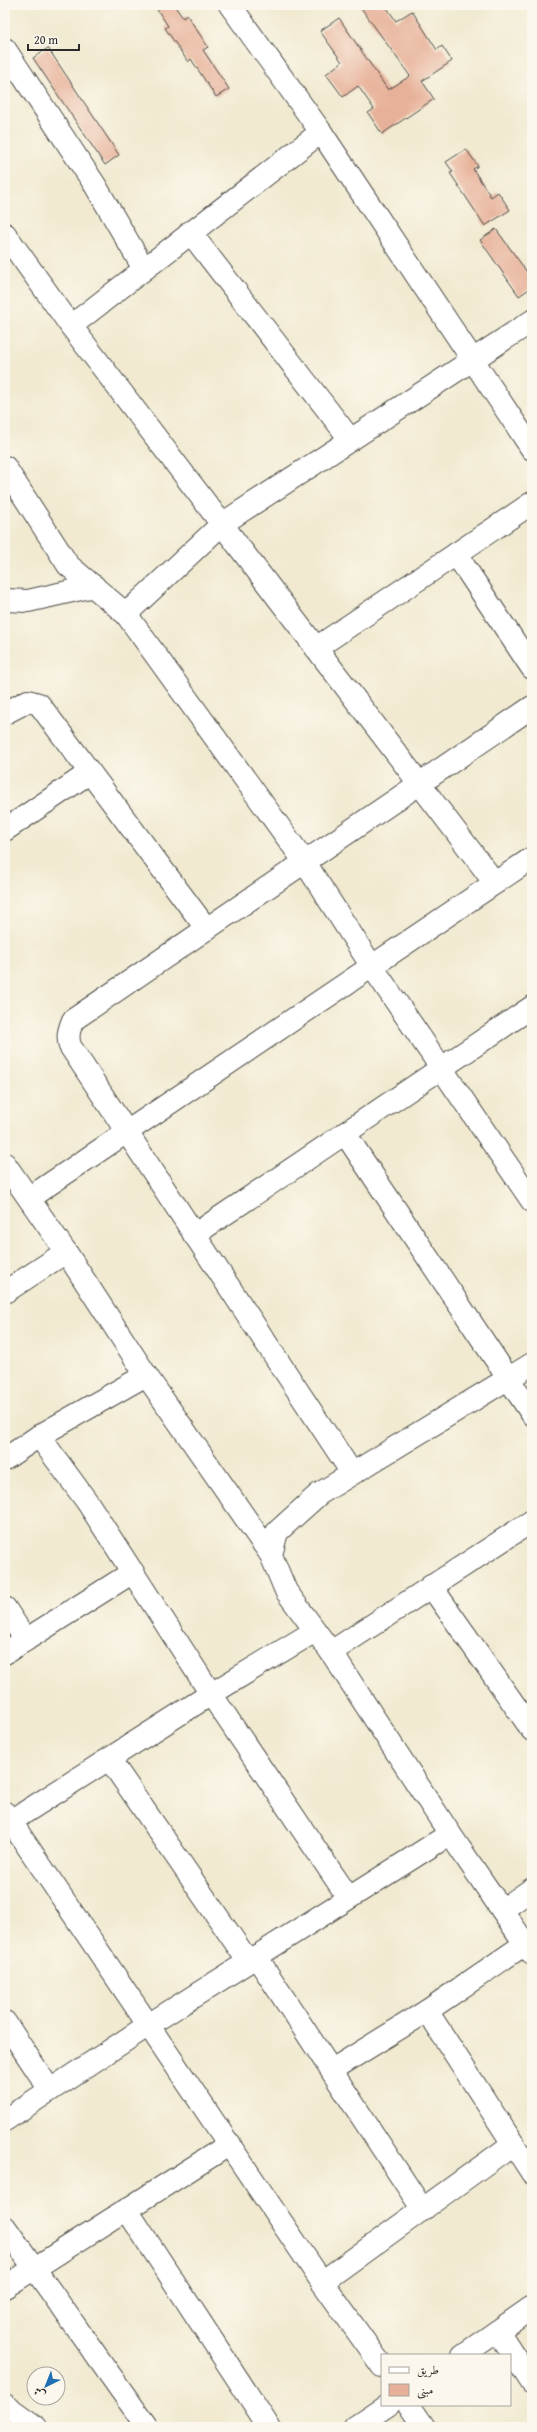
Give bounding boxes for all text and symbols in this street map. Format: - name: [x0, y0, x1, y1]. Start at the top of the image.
- scale bar: [28, 26, 79, 52]
- text: 20 m: [34, 31, 58, 48]
- legend: [381, 2354, 511, 2406]
- text: طريق: [417, 2361, 439, 2378]
- north arrow: [26, 2366, 66, 2406]
- text: مبنى: [417, 2381, 433, 2399]
- text: ش: [30, 2384, 49, 2403]

